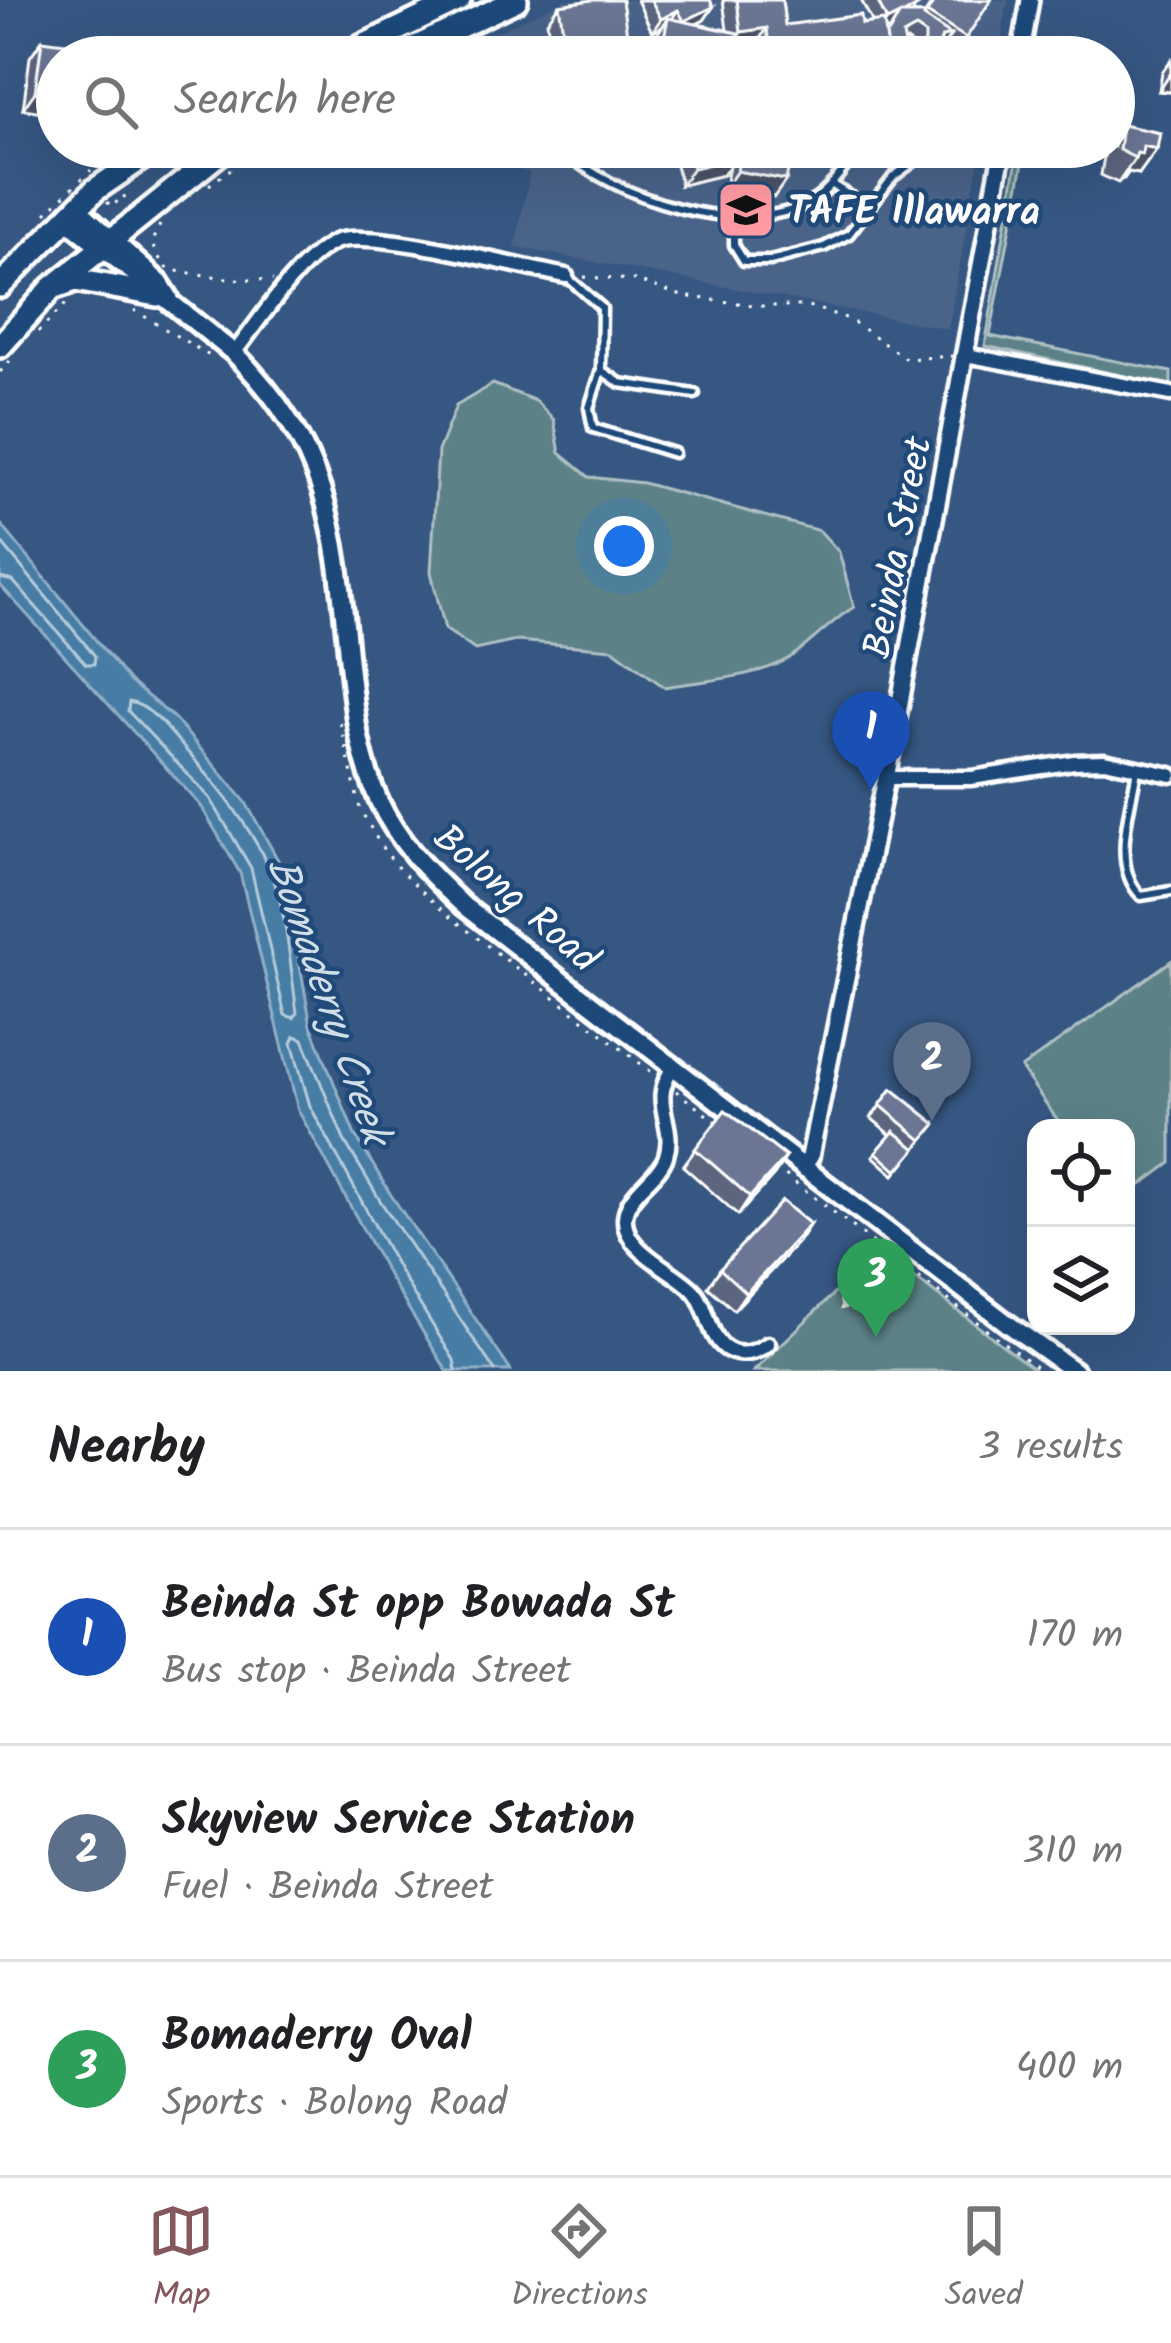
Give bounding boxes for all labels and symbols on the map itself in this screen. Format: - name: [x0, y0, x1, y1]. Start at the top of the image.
- school or university icon: TAFE Illawarra: [715, 179, 777, 241]
- place label: TAFE Illawarra: [788, 183, 1040, 245]
- street label: Beinda Street: [848, 431, 952, 664]
- your location: [594, 516, 654, 576]
- pin: 1: [832, 691, 910, 790]
- street label: Bolong Road: [417, 810, 612, 991]
- water label: Bomaderry Creek: [246, 849, 409, 1159]
- pin: 2: [893, 1022, 971, 1121]
- pin: 3: [837, 1238, 915, 1337]

